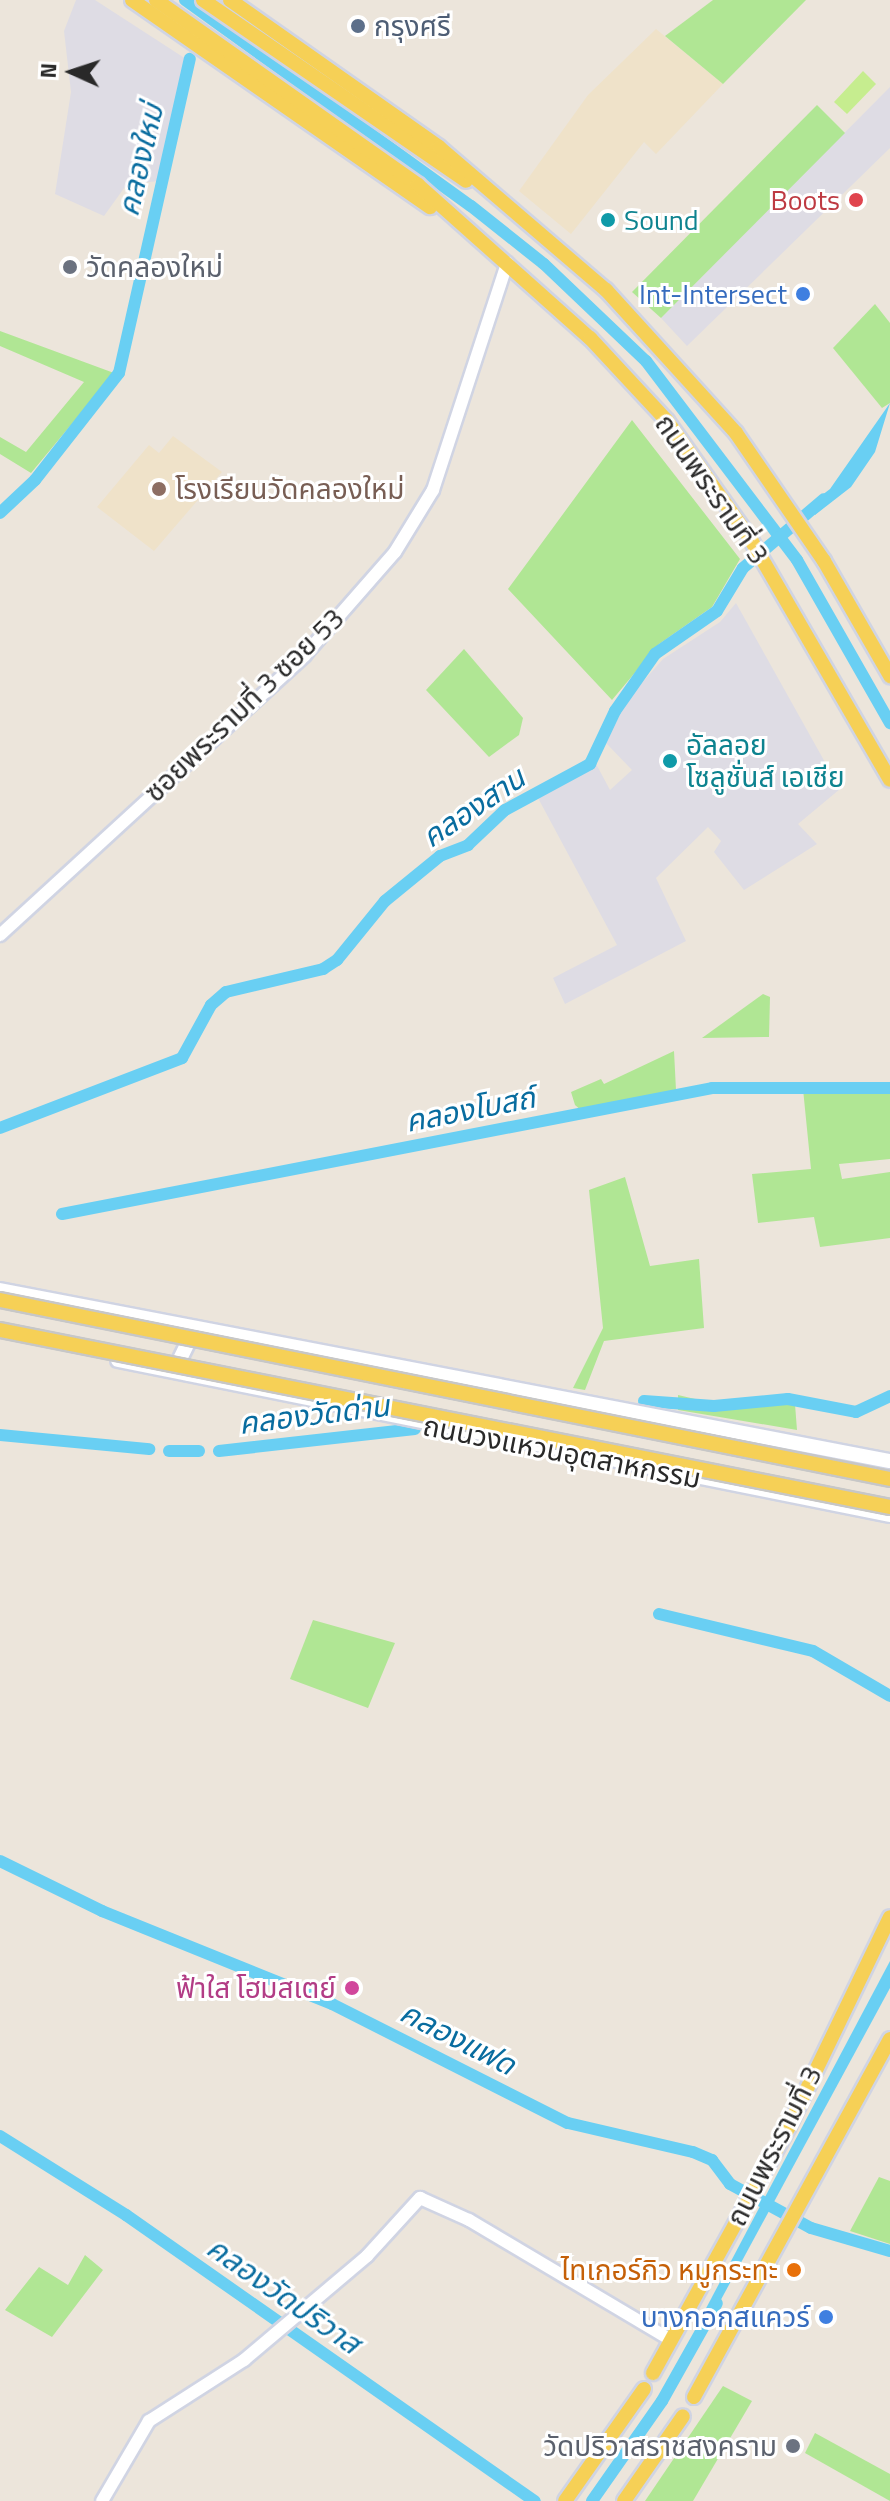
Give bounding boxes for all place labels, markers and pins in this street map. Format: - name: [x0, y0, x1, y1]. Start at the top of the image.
- place label: กรุงศรี: [374, 9, 451, 43]
- marker: กรุงศรี: [349, 17, 367, 35]
- place label: Boots: [770, 183, 840, 217]
- marker: Boots: [847, 191, 865, 209]
- place label: Sound: [624, 203, 699, 237]
- marker: Sound: [599, 211, 617, 229]
- place label: วัดคลองใหม่: [86, 250, 223, 284]
- marker: วัดคลองใหม่: [61, 258, 79, 276]
- place label: Int-Intersect: [639, 277, 787, 311]
- marker: Int-Intersect: [794, 285, 812, 303]
- place label: โรงเรียนวัดคลองใหม่: [175, 472, 405, 506]
- marker: โรงเรียนวัดคลองใหม่: [150, 480, 168, 498]
- place label: อัลลอย โซลูชั่นส์ เอเชีย: [686, 728, 845, 794]
- marker: อัลลอย โซลูชั่นส์ เอเชีย: [661, 752, 679, 770]
- place label: ฟ้าใส โฮมสเตย์: [176, 1971, 336, 2005]
- marker: ฟ้าใส โฮมสเตย์: [343, 1979, 361, 1997]
- place label: ไทเกอร์กิว หมูกระทะ: [561, 2253, 778, 2287]
- marker: ไทเกอร์กิว หมูกระทะ: [785, 2261, 803, 2279]
- place label: บางกอกสแควร์: [641, 2300, 810, 2334]
- marker: บางกอกสแควร์: [817, 2308, 835, 2326]
- place label: วัดปริวาสราชสงคราม: [543, 2429, 777, 2463]
- marker: วัดปริวาสราชสงคราม: [784, 2437, 802, 2455]

